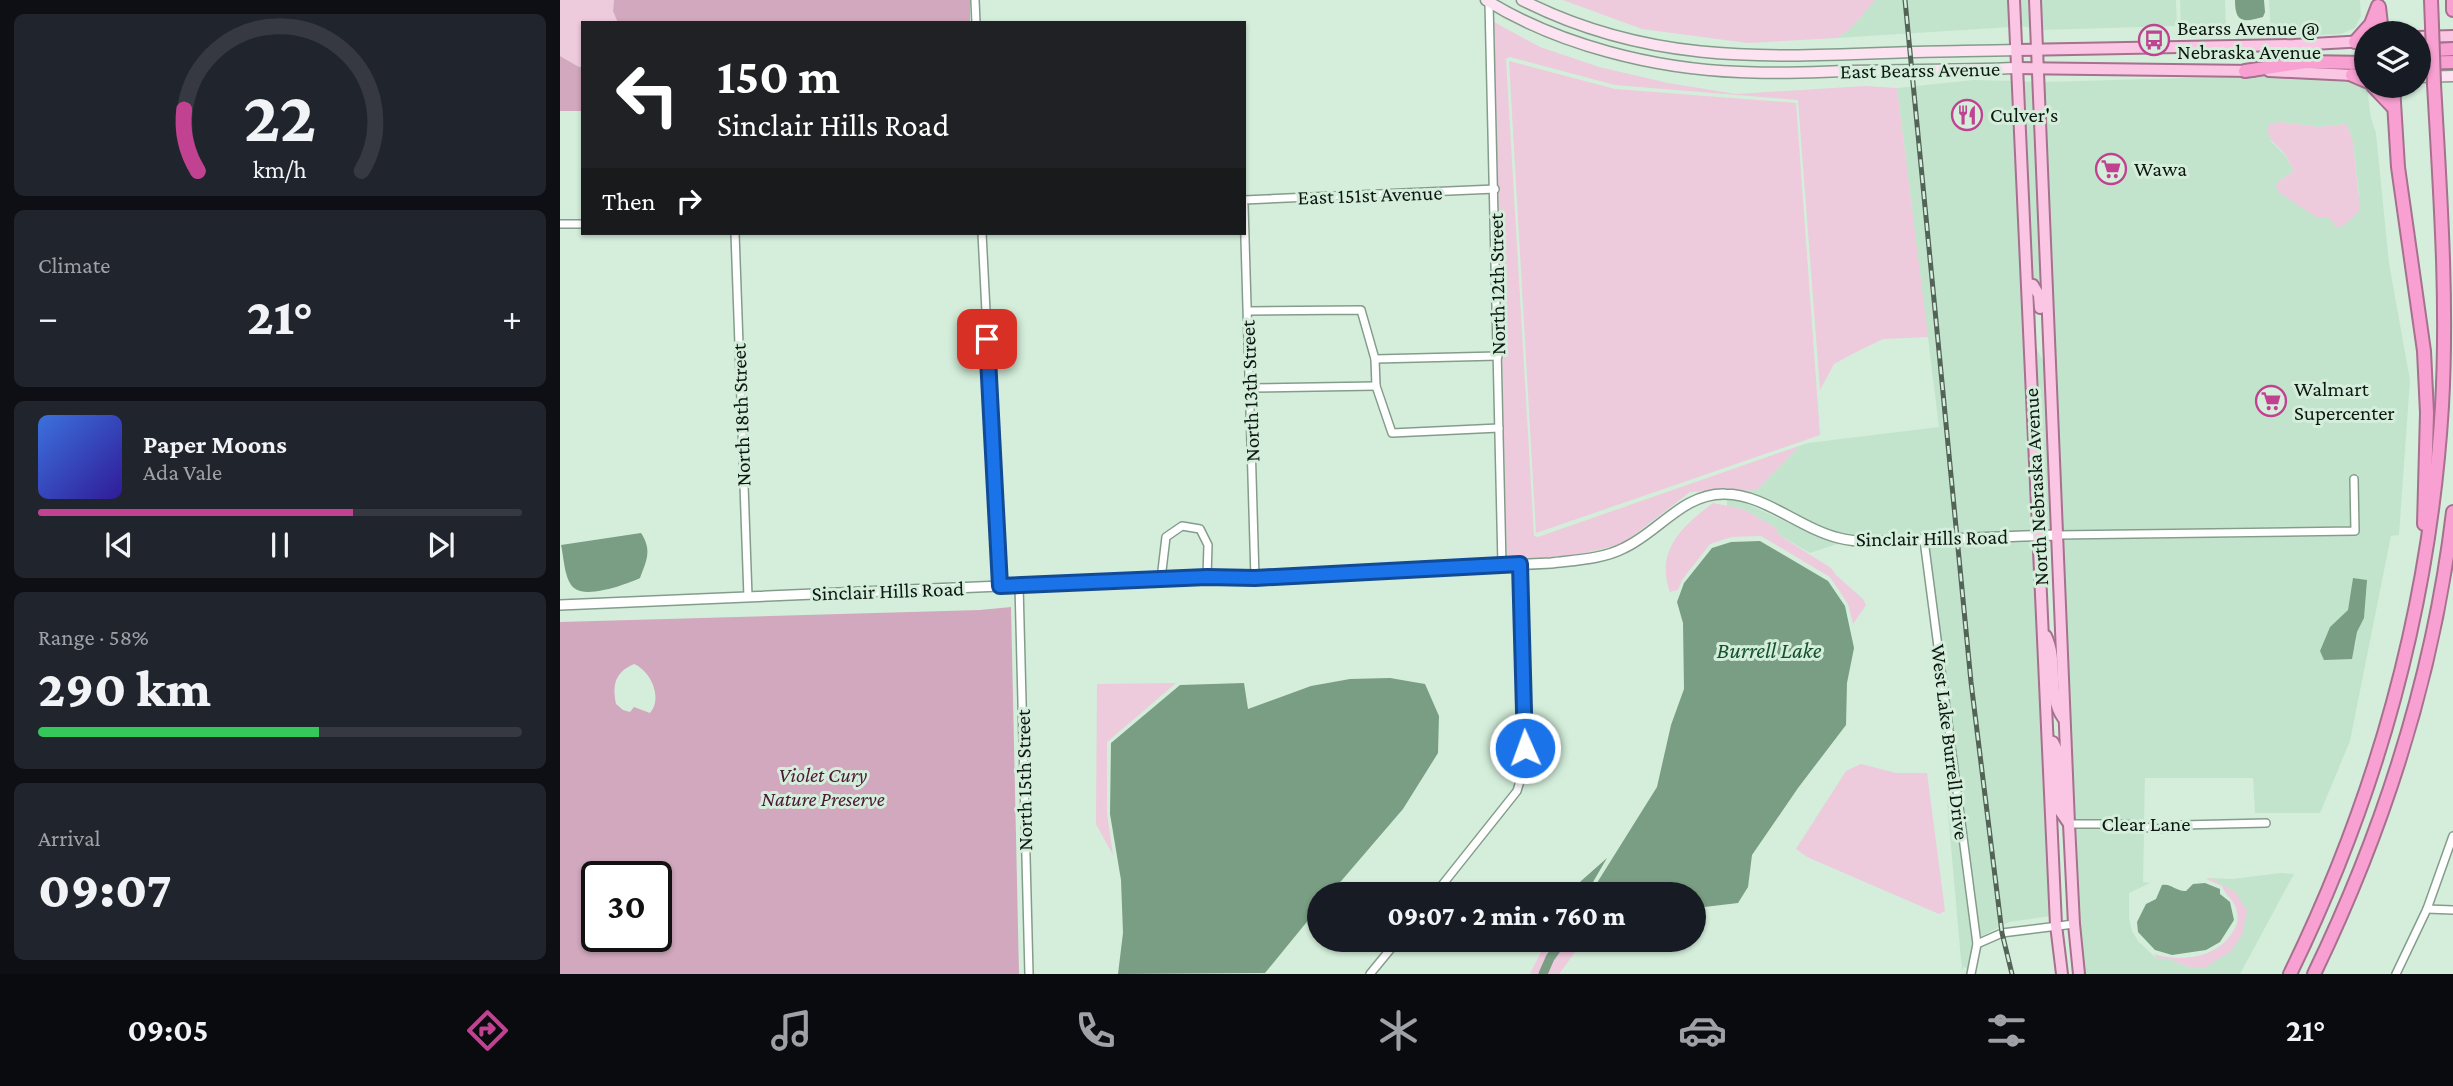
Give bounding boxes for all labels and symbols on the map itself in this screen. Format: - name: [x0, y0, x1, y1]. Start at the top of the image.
- place label: Bearss Avenue @ Nebraska Avenue: [2177, 16, 2321, 64]
- bus stop icon: Bearss Avenue @ Nebraska Avenue: [2137, 23, 2171, 57]
- street label: East Bearss Avenue: [1840, 57, 2000, 83]
- restaurant icon: Culver's: [1950, 98, 1984, 132]
- place label: Culver's: [1990, 103, 2058, 127]
- supermarket icon: Wawa: [2094, 152, 2128, 186]
- place label: Wawa: [2134, 157, 2187, 181]
- street label: East 151st Avenue: [1297, 180, 1443, 210]
- street label: North 12th Street: [1484, 212, 1510, 355]
- pin: [957, 309, 1017, 369]
- street label: North 13th Street: [1235, 319, 1264, 462]
- street label: North 18th Street: [726, 342, 755, 487]
- place label: Walmart Supercenter: [2294, 377, 2395, 425]
- supermarket icon: Walmart Supercenter: [2254, 384, 2288, 418]
- street label: North Nebraska Avenue: [2019, 388, 2053, 586]
- street label: Sinclair Hills Road: [1856, 525, 2008, 551]
- street label: Sinclair Hills Road: [811, 576, 965, 606]
- water label: Burrell Lake: [1717, 637, 1822, 663]
- street label: West Lake Burrell Drive: [1926, 643, 1974, 841]
- street label: North 15th Street: [1011, 708, 1037, 851]
- position arrow: [1488, 711, 1562, 785]
- park label: Violet Cury Nature Preserve: [761, 763, 885, 811]
- street label: Clear Lane: [2102, 812, 2190, 836]
- speed limit sign: 30: [581, 861, 672, 952]

